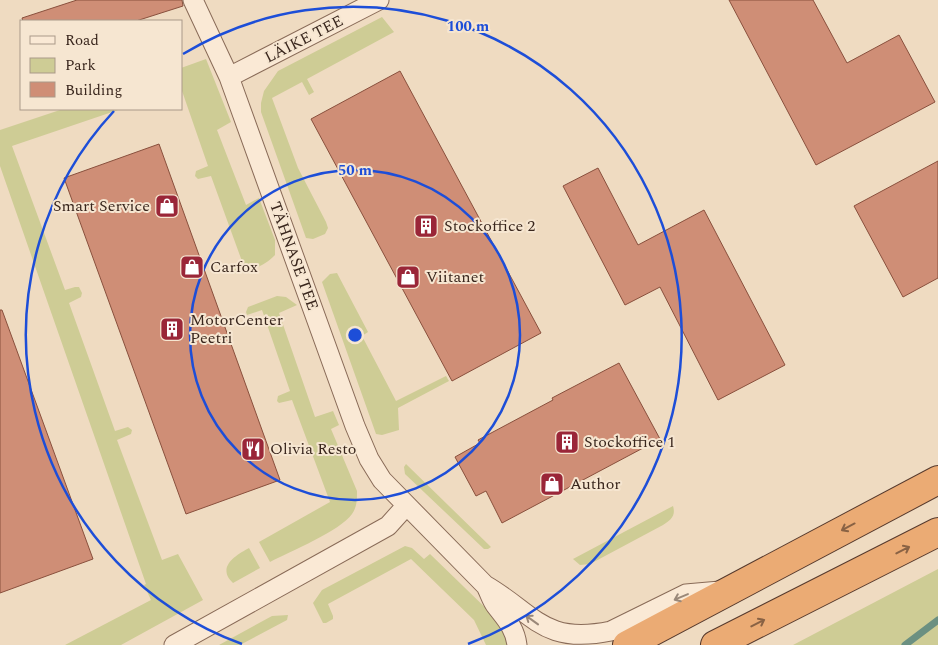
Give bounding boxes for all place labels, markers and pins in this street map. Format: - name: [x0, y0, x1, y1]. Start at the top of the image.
- shop icon: Smart Service: [154, 193, 180, 219]
- place label: Smart Service: [53, 194, 150, 218]
- building icon: Stockoffice 2: [413, 213, 439, 239]
- place label: Stockoffice 2: [444, 214, 535, 238]
- shop icon: Carfox: [179, 254, 205, 280]
- place label: Carfox: [210, 255, 258, 279]
- shop icon: Viitanet: [395, 264, 421, 290]
- place label: Viitanet: [426, 265, 484, 289]
- place label: MotorCenter Peetri: [190, 308, 283, 350]
- building icon: MotorCenter Peetri: [159, 316, 185, 342]
- centre of rings: [346, 326, 364, 344]
- building icon: Stockoffice 1: [554, 429, 580, 455]
- place label: Stockoffice 1: [584, 430, 675, 454]
- restaurant icon: Olivia Resto: [240, 436, 266, 462]
- place label: Olivia Resto: [270, 437, 357, 461]
- shop icon: Author: [539, 471, 565, 497]
- place label: Author: [570, 472, 621, 496]

